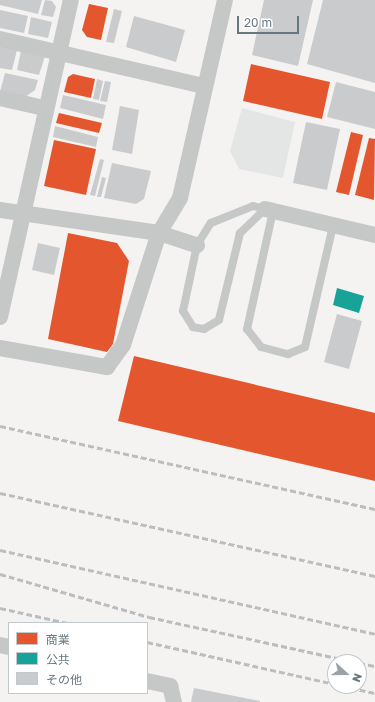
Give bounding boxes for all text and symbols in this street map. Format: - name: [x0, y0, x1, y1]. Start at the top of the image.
- scale bar: [239, 8, 301, 34]
- text: 20 m: [244, 15, 272, 30]
- legend: [8, 622, 148, 694]
- text: 商業: [46, 632, 70, 647]
- text: 公共: [46, 652, 70, 667]
- north arrow: [327, 654, 367, 694]
- text: その他: [46, 672, 82, 687]
- text: N: [350, 672, 365, 684]

